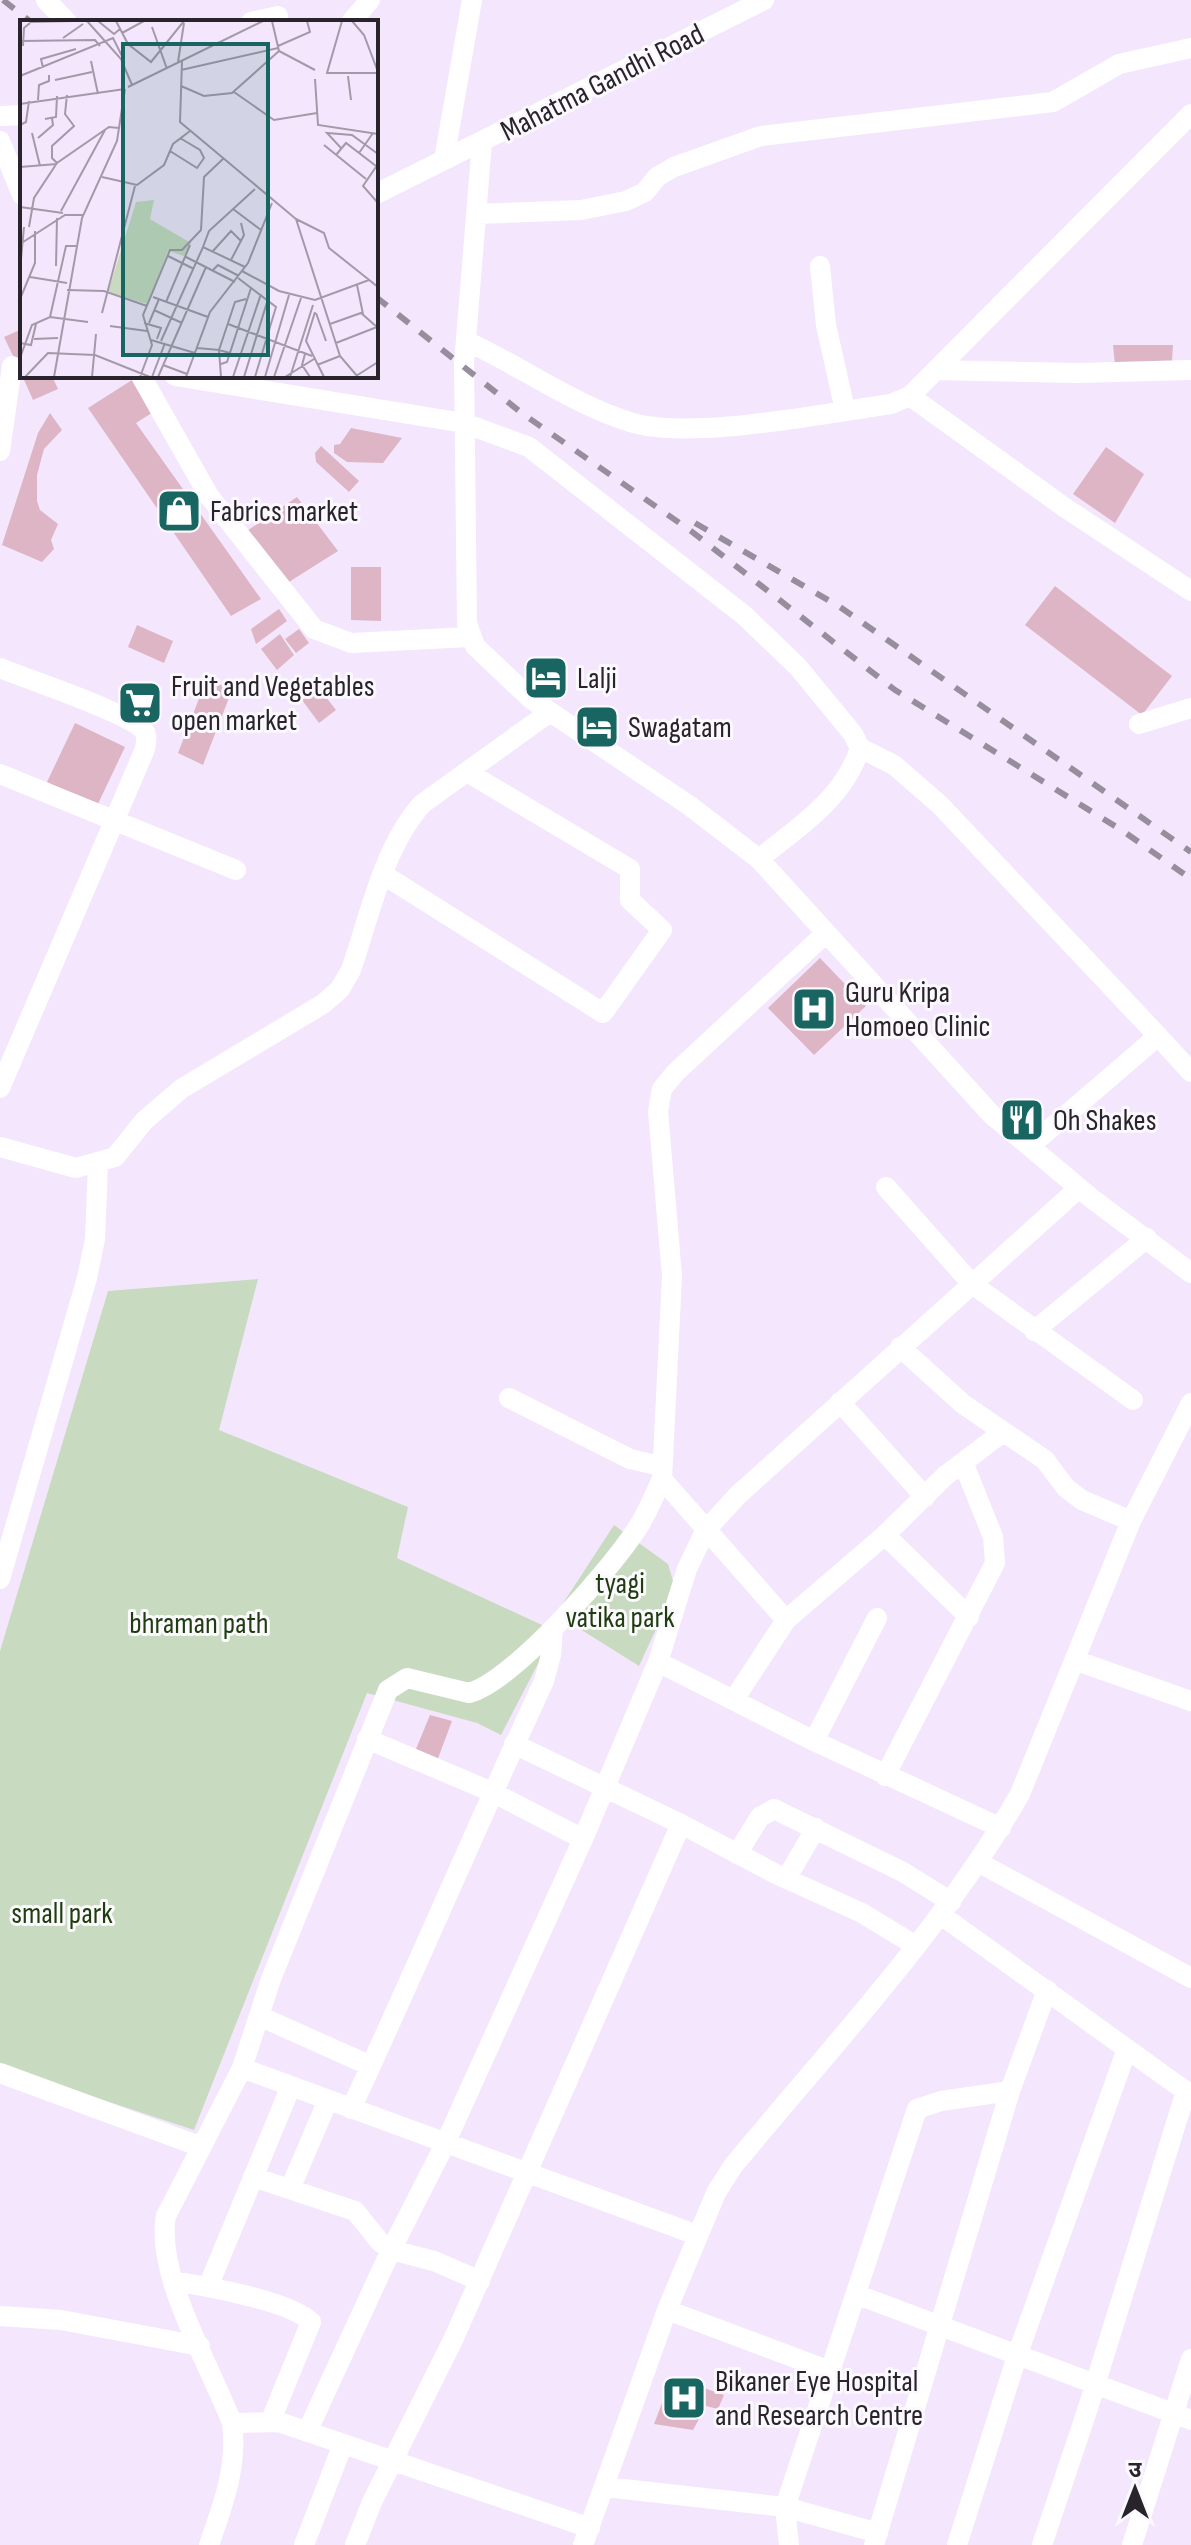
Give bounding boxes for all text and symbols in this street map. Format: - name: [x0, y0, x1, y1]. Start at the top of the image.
- street label: Mahatma Gandhi Road: [495, 16, 710, 150]
- inset map: [20, 20, 378, 378]
- shop icon: Fabrics market: [155, 487, 203, 535]
- place label: Fabrics market: [210, 494, 358, 530]
- hotel icon: Lalji: [522, 654, 570, 702]
- place label: Lalji: [577, 661, 617, 697]
- place label: Fruit and Vegetables open market: [171, 669, 375, 739]
- supermarket icon: Fruit and Vegetables open market: [116, 679, 164, 727]
- hotel icon: Swagatam: [573, 703, 621, 751]
- place label: Swagatam: [628, 710, 732, 746]
- place label: Guru Kripa Homoeo Clinic: [845, 975, 990, 1045]
- hospital icon: Guru Kripa Homoeo Clinic: [790, 985, 838, 1033]
- restaurant icon: Oh Shakes: [998, 1096, 1046, 1144]
- place label: Oh Shakes: [1053, 1103, 1156, 1139]
- park label: tyagi vatika park: [565, 1566, 675, 1636]
- park label: bhraman path: [129, 1606, 269, 1642]
- park label: small park: [11, 1896, 113, 1932]
- place label: Bikaner Eye Hospital and Research Centre: [715, 2364, 923, 2434]
- hospital icon: Bikaner Eye Hospital and Research Centre: [660, 2374, 708, 2422]
- north arrow: [1095, 2449, 1175, 2529]
- text: उ: [1129, 2457, 1143, 2484]

